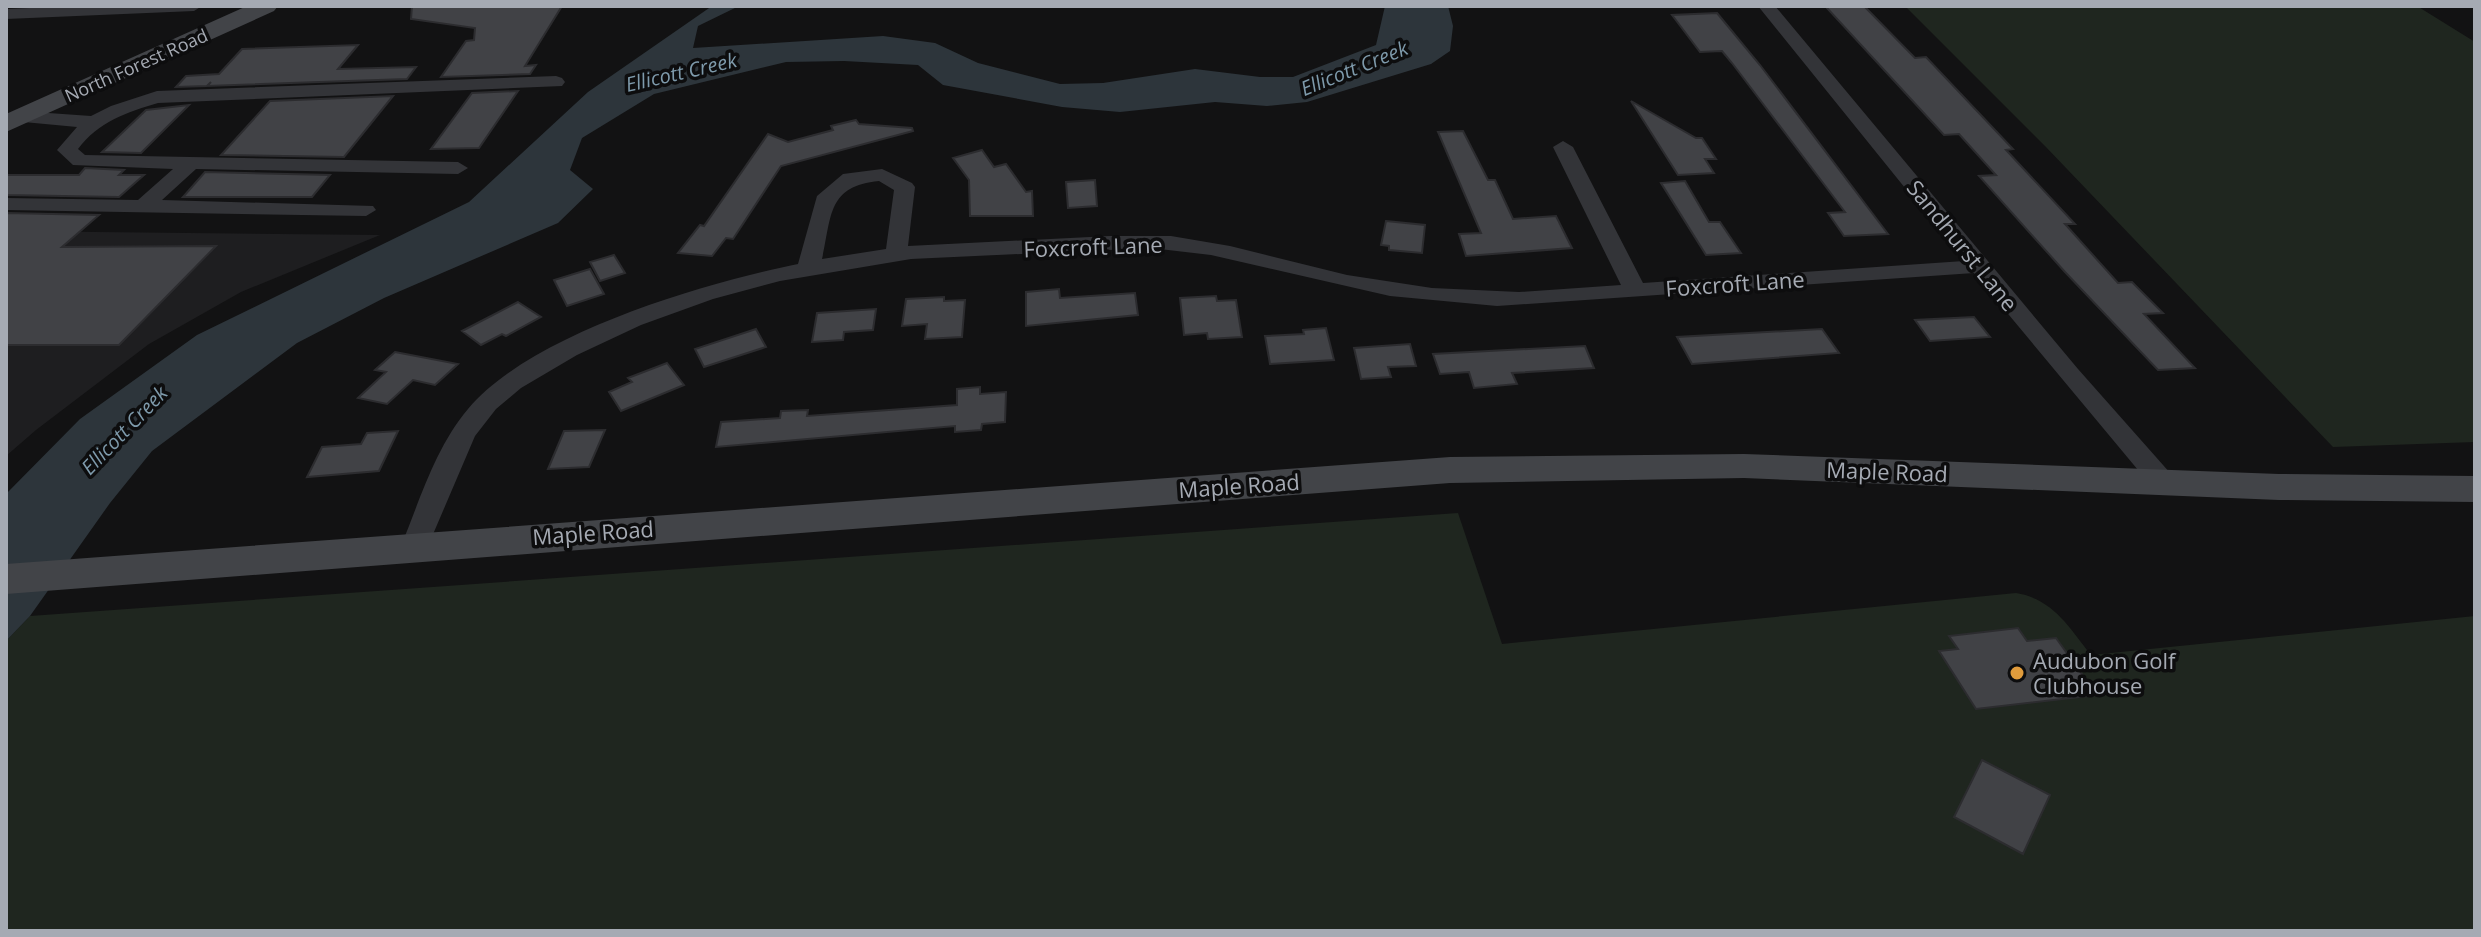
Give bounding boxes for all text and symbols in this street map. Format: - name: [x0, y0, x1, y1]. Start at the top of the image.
- street label: North Forest Road: [61, 23, 211, 107]
- water label: Ellicott Creek: [1296, 34, 1413, 102]
- water label: Ellicott Creek: [623, 46, 741, 98]
- street label: Sandhurst Lane: [1901, 173, 2025, 317]
- street label: Foxcroft Lane: [1023, 229, 1163, 263]
- street label: Foxcroft Lane: [1664, 263, 1806, 303]
- water label: Ellicott Creek: [75, 379, 174, 480]
- street label: Maple Road: [1826, 454, 1948, 488]
- street label: Maple Road: [1177, 466, 1301, 504]
- street label: Maple Road: [531, 513, 655, 551]
- place label: Audubon Golf Clubhouse: [2033, 645, 2177, 700]
- marker: Audubon Golf Clubhouse: [2008, 664, 2026, 682]

